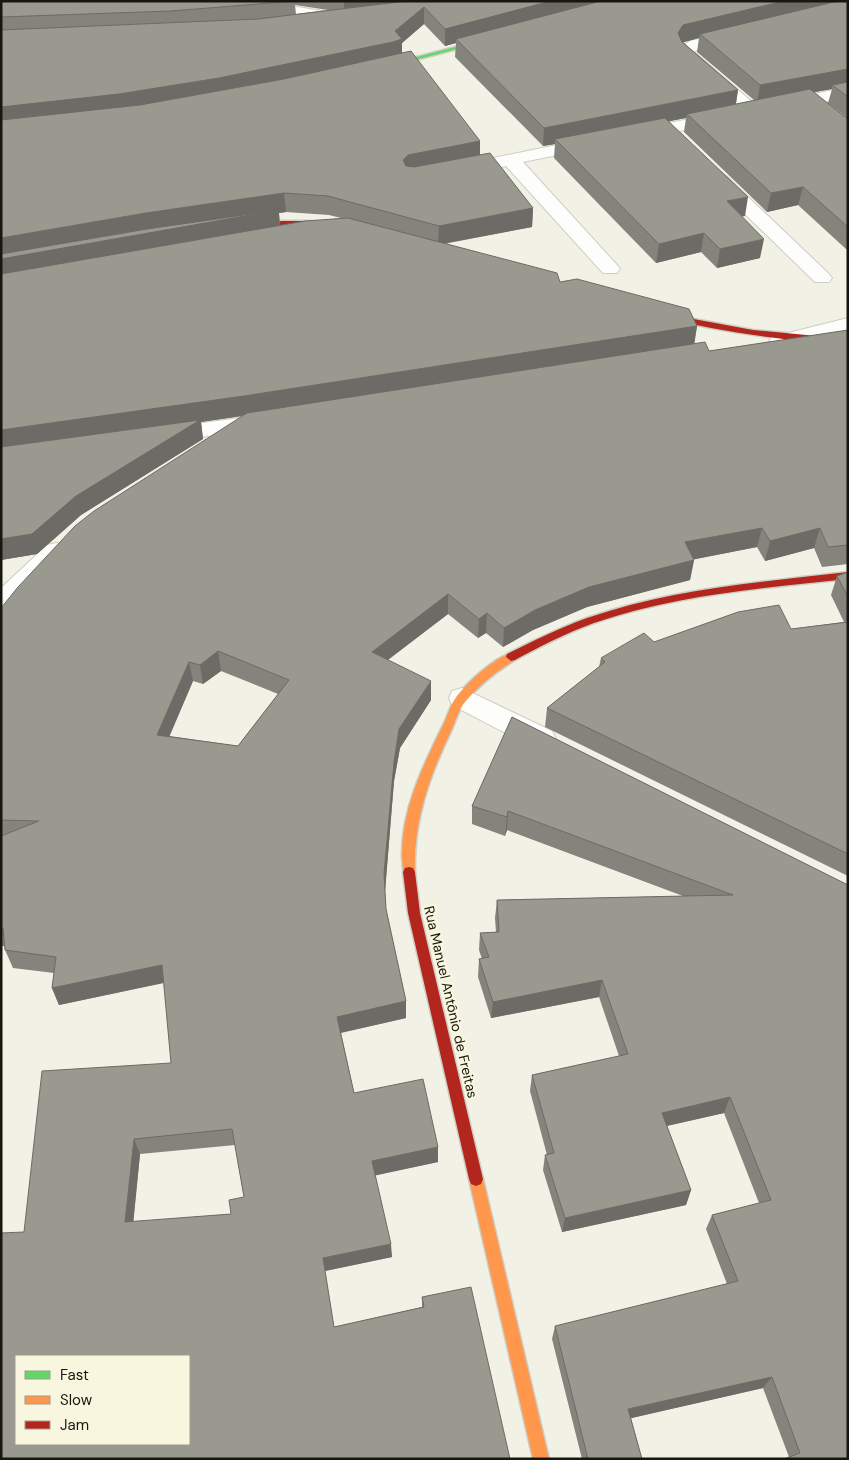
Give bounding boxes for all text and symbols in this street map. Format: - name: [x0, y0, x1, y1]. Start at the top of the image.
- street label: Rua Manuel Antônio de Freitas: [420, 904, 482, 1100]
- legend: [15, 1355, 190, 1445]
- text: Fast: [60, 1365, 89, 1385]
- text: Slow: [60, 1390, 93, 1410]
- text: Jam: [60, 1415, 89, 1435]

